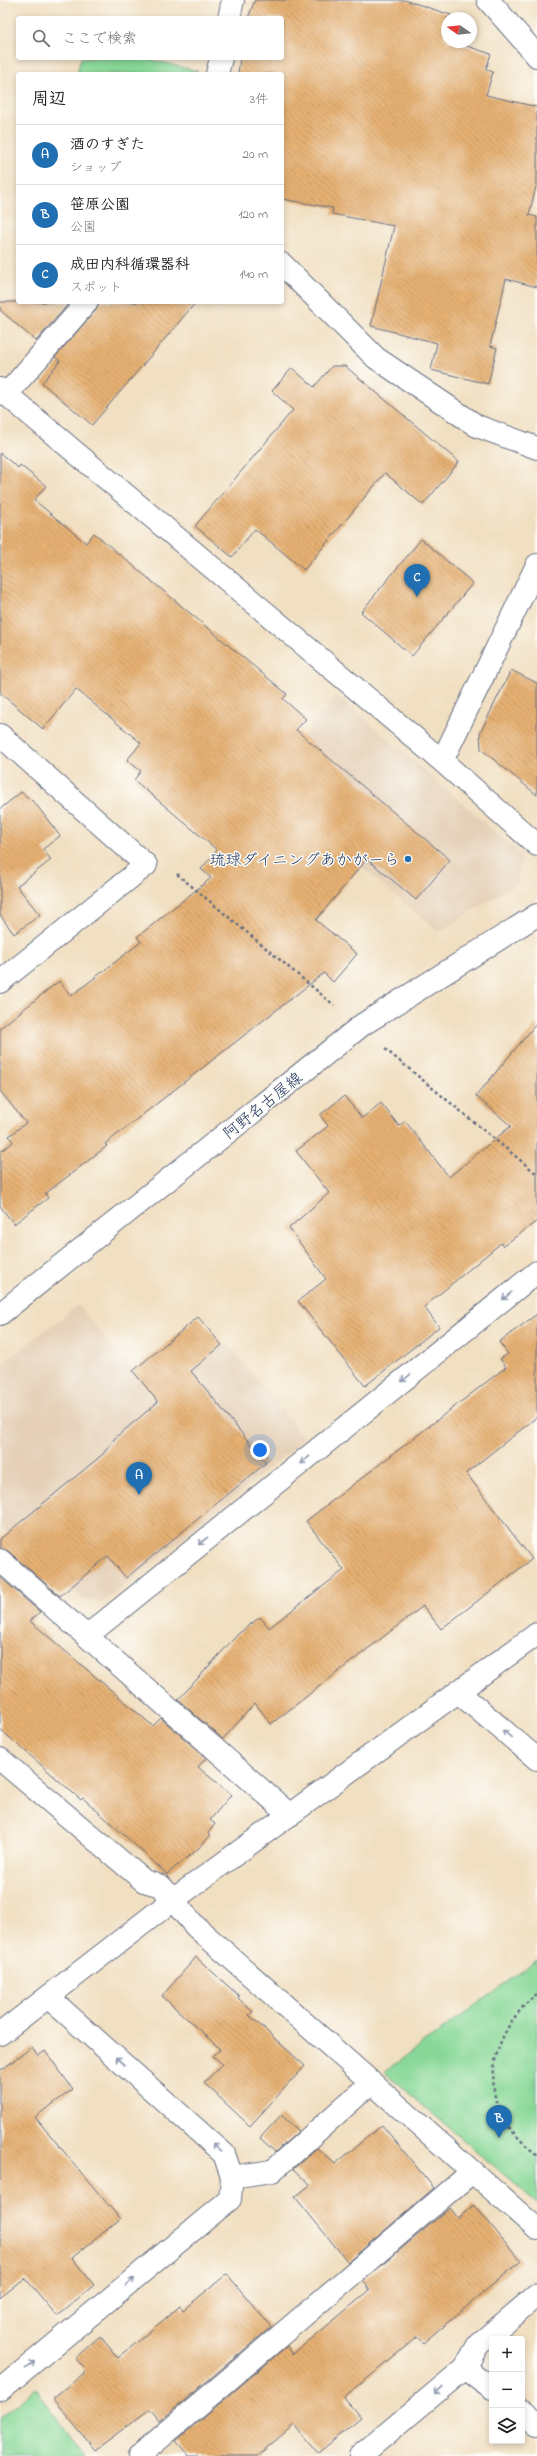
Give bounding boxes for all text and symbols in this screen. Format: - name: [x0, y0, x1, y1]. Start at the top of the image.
- north arrow: [441, 12, 477, 48]
- search box: [16, 16, 284, 60]
- icon: search: [30, 27, 52, 49]
- text: ここで検索: [62, 28, 137, 50]
- text: 周辺: [32, 87, 66, 112]
- text: 3件: [250, 90, 268, 109]
- text: 酒のすぎた: [70, 134, 145, 156]
- text: A: [41, 145, 49, 164]
- text: 20 m: [243, 145, 268, 164]
- text: ショップ: [70, 158, 121, 177]
- text: 笹原公園: [70, 194, 130, 216]
- text: B: [41, 205, 49, 224]
- text: 120 m: [238, 205, 268, 224]
- text: 公園: [70, 218, 96, 237]
- text: 成田内科循環器科: [70, 254, 190, 276]
- text: C: [41, 265, 49, 284]
- text: 140 m: [240, 265, 268, 284]
- text: スポット: [70, 278, 122, 297]
- pin: C: [404, 564, 430, 597]
- place label: 琉球ダイニングあかがーら: [210, 849, 400, 873]
- marker: 琉球ダイニングあかがーら: [403, 854, 413, 864]
- street label: 阿野名古屋線: [218, 1067, 308, 1146]
- one-way arrow: [501, 1292, 512, 1301]
- one-way arrow: [400, 1373, 411, 1382]
- your location: [250, 1440, 270, 1460]
- one-way arrow: [299, 1455, 310, 1464]
- pin: A: [126, 1462, 152, 1495]
- one-way arrow: [198, 1537, 209, 1546]
- one-way arrow: [503, 1730, 513, 1739]
- one-way arrow: [114, 2057, 125, 2066]
- pin: B: [486, 2105, 512, 2138]
- one-way arrow: [212, 2143, 222, 2152]
- one-way arrow: [125, 2277, 135, 2286]
- map controls: [489, 2336, 525, 2444]
- button: +: [489, 2336, 525, 2372]
- one-way arrow: [25, 2360, 35, 2369]
- button: −: [489, 2372, 525, 2408]
- one-way arrow: [434, 2385, 445, 2394]
- button: layers: [489, 2408, 525, 2444]

